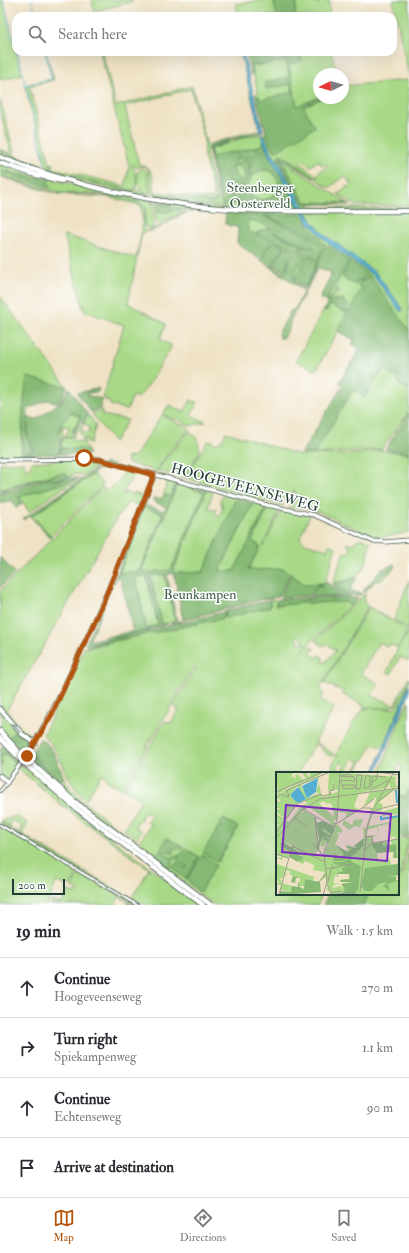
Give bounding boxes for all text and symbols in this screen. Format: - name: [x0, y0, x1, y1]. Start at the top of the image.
- search box: [12, 12, 397, 56]
- icon: search: [26, 23, 48, 45]
- text: Search here: [58, 25, 127, 44]
- north arrow: [313, 68, 349, 104]
- park label: Steenberger Oosterveld: [226, 179, 294, 212]
- route start: [75, 449, 93, 467]
- street label: HOOGEVEENSEWEG: [169, 460, 321, 515]
- park label: Beunkampen: [164, 586, 236, 604]
- one-way arrow: [12, 722, 21, 733]
- route end: [18, 747, 36, 765]
- inset map: [276, 772, 399, 895]
- scale bar: [12, 877, 65, 896]
- text: 200 m: [18, 879, 46, 892]
- text: 19 min: [16, 921, 61, 942]
- text: Walk · 1.5 km: [326, 923, 393, 939]
- text: Continue: [54, 970, 110, 989]
- icon: ahead: [16, 977, 38, 999]
- text: 270 m: [361, 980, 393, 996]
- text: Hoogeveenseweg: [54, 989, 142, 1005]
- text: Turn right: [54, 1030, 117, 1049]
- icon: right: [16, 1037, 38, 1059]
- text: 1.1 km: [362, 1040, 393, 1056]
- text: Spiekampenweg: [54, 1049, 136, 1065]
- text: Continue: [54, 1090, 110, 1109]
- icon: ahead: [16, 1097, 38, 1119]
- text: 90 m: [367, 1100, 393, 1116]
- text: Echtenseweg: [54, 1109, 121, 1125]
- icon: arrive: [16, 1157, 38, 1179]
- text: Arrive at destination: [54, 1158, 174, 1177]
- tab: Map: [53, 1207, 75, 1244]
- tab: Directions: [180, 1207, 226, 1244]
- tab: Saved: [331, 1207, 356, 1244]

